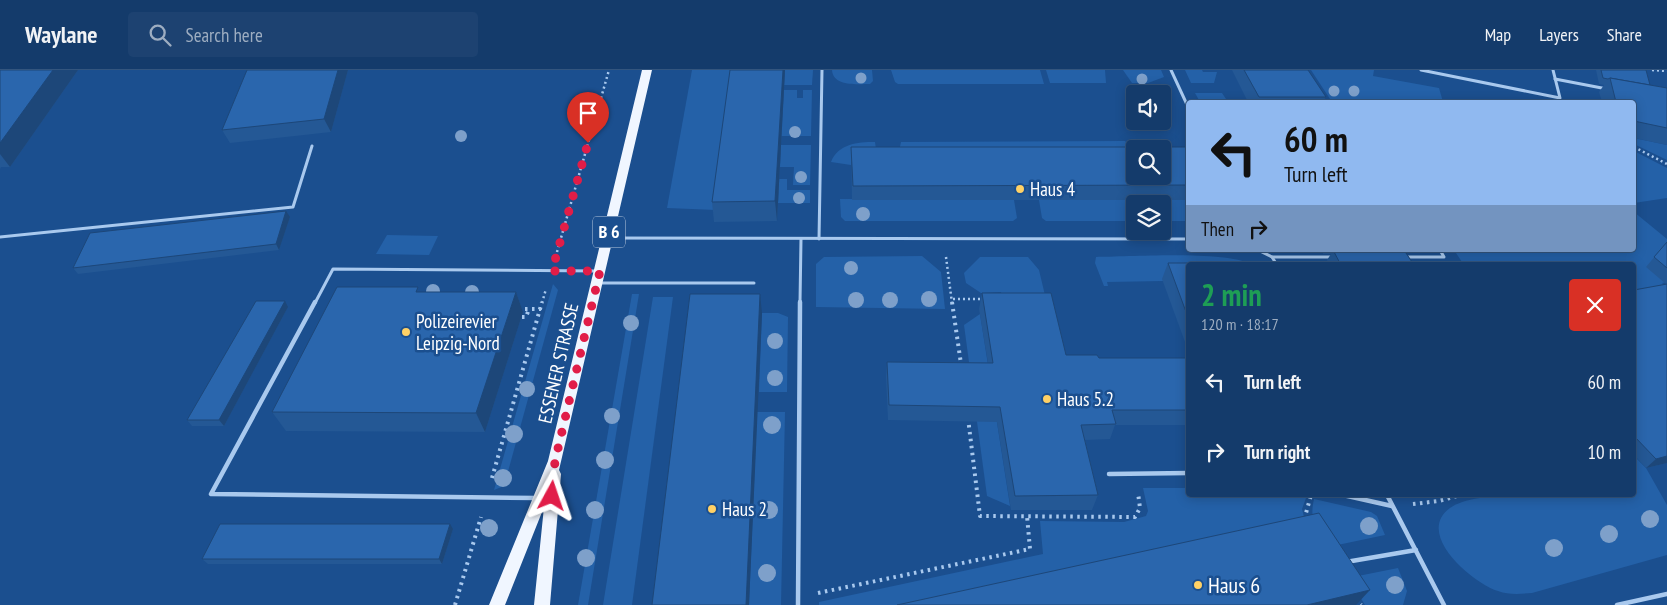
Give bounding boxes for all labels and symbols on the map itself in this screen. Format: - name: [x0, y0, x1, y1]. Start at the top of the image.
- pin: [567, 92, 609, 143]
- place label: Haus 4: [1030, 177, 1075, 201]
- marker: Haus 4: [1014, 183, 1026, 195]
- road number: B 6: [593, 216, 625, 248]
- street label: ESSENER STRASSE: [532, 300, 584, 426]
- place label: Polizeirevier Leipzig-Nord: [416, 309, 500, 355]
- marker: Polizeirevier Leipzig-Nord: [400, 326, 412, 338]
- place label: Haus 5.2: [1057, 387, 1114, 411]
- marker: Haus 5.2: [1041, 393, 1053, 405]
- position arrow: [525, 469, 577, 521]
- place label: Haus 2: [722, 497, 767, 521]
- marker: Haus 2: [706, 503, 718, 515]
- place label: Haus 6: [1208, 571, 1260, 599]
- marker: Haus 6: [1192, 579, 1204, 591]

